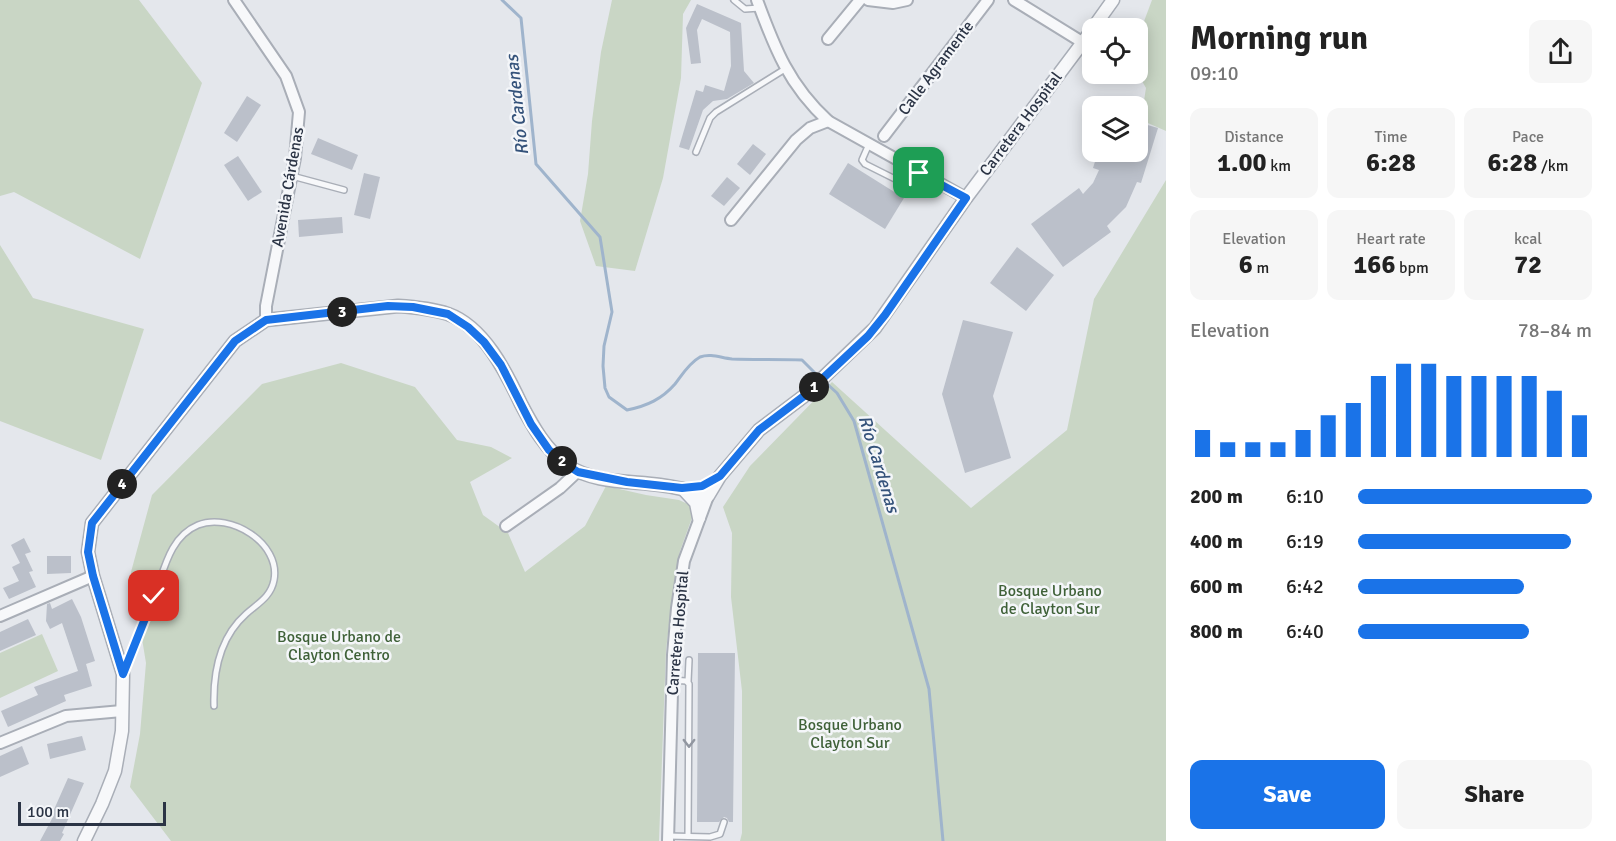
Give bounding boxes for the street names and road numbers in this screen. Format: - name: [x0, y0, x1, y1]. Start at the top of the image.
- street label: Calle Agramente: [894, 17, 978, 119]
- street label: Carretera Hospital: [975, 68, 1067, 180]
- street label: Avenida Cárdenas: [268, 125, 308, 249]
- street label: Carretera Hospital: [663, 569, 693, 696]

